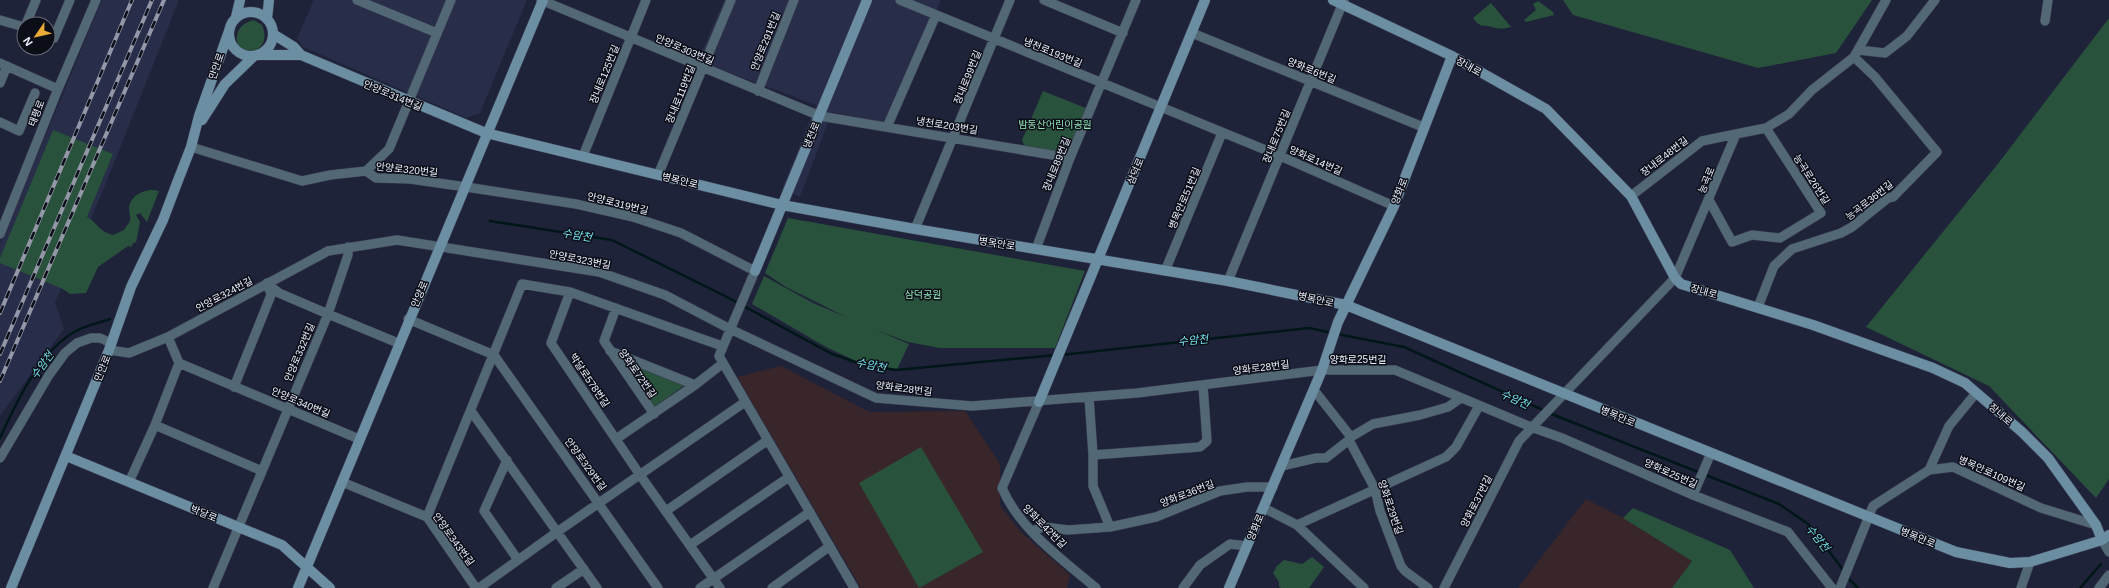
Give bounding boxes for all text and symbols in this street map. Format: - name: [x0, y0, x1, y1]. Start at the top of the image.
- street label: 안양로291번길: [749, 10, 782, 72]
- north arrow: [16, 16, 56, 56]
- street label: 안양로303번길: [654, 32, 716, 67]
- text: N: [20, 35, 35, 48]
- street label: 냉천로193번길: [1022, 36, 1084, 69]
- street label: 장내로125번길: [588, 43, 621, 105]
- street label: 장내로99번길: [952, 49, 983, 106]
- street label: 만안로: [207, 51, 226, 81]
- street label: 장내로: [1454, 55, 1483, 78]
- street label: 양화로6번길: [1286, 56, 1338, 85]
- street label: 장내로119번길: [664, 63, 697, 125]
- street label: 안양로314번길: [362, 78, 424, 113]
- street label: 태평로: [26, 98, 47, 128]
- street label: 장내로75번길: [1261, 108, 1292, 165]
- street label: 냉천로203번길: [915, 115, 979, 136]
- park label: 밤동산어린이공원: [1018, 119, 1092, 130]
- street label: 냉천로: [801, 120, 822, 150]
- street label: 장내로48번길: [1638, 134, 1690, 178]
- street label: 장내로89번길: [1041, 136, 1072, 193]
- street label: 양화로14번길: [1287, 144, 1344, 177]
- street label: 능곡로26번길: [1791, 152, 1832, 206]
- street label: 삼덕로: [1125, 156, 1146, 186]
- street label: 안양로320번길: [375, 161, 439, 178]
- street label: 능곡로: [1696, 165, 1717, 195]
- street label: 병목안로51번길: [1166, 166, 1202, 231]
- street label: 병목안로: [661, 171, 699, 190]
- street label: 양화로: [1389, 176, 1410, 206]
- street label: 능곡로36번길: [1843, 178, 1895, 222]
- street label: 안양로319번길: [586, 191, 650, 216]
- water label: 수암천: [561, 227, 595, 244]
- street label: 병목안로: [978, 235, 1016, 252]
- street label: 안양로323번길: [548, 248, 612, 271]
- street label: 안양로324번길: [194, 275, 254, 314]
- street label: 안양로: [409, 279, 430, 309]
- street label: 장내로: [1689, 282, 1719, 301]
- park label: 삼덕공원: [905, 289, 941, 300]
- street label: 병목안로: [1297, 290, 1335, 309]
- street label: 안양로332번길: [282, 321, 317, 383]
- water label: 수암천: [1177, 332, 1211, 348]
- street label: 양화로72번길: [617, 347, 658, 400]
- water label: 수암천: [28, 348, 57, 381]
- street label: 박달로578번길: [567, 351, 612, 409]
- street label: 만안로: [92, 353, 113, 383]
- street label: 양화로25번길: [1329, 354, 1387, 365]
- water label: 수암천: [855, 356, 889, 374]
- street label: 양화로28번길: [1232, 359, 1290, 376]
- street label: 양화로28번길: [875, 380, 933, 397]
- street label: 안양로340번길: [270, 385, 332, 420]
- water label: 수암천: [1499, 387, 1533, 411]
- street label: 장내로: [1987, 401, 2015, 428]
- street label: 병목안로: [1599, 404, 1637, 429]
- street label: 안양로329번길: [563, 436, 608, 493]
- street label: 병목안로109번길: [1957, 454, 2027, 493]
- street label: 양화로25번길: [1642, 457, 1699, 490]
- street label: 양화로37번길: [1459, 473, 1494, 529]
- street label: 양화로36번길: [1159, 478, 1216, 509]
- street label: 양화로29번길: [1376, 478, 1405, 536]
- street label: 양화로42번길: [1021, 502, 1069, 550]
- street label: 박달로: [189, 503, 219, 524]
- street label: 안양로343번길: [431, 511, 476, 568]
- street label: 양화로: [1245, 512, 1266, 542]
- water label: 수암천: [1804, 522, 1833, 555]
- street label: 병목안로: [1899, 525, 1937, 549]

